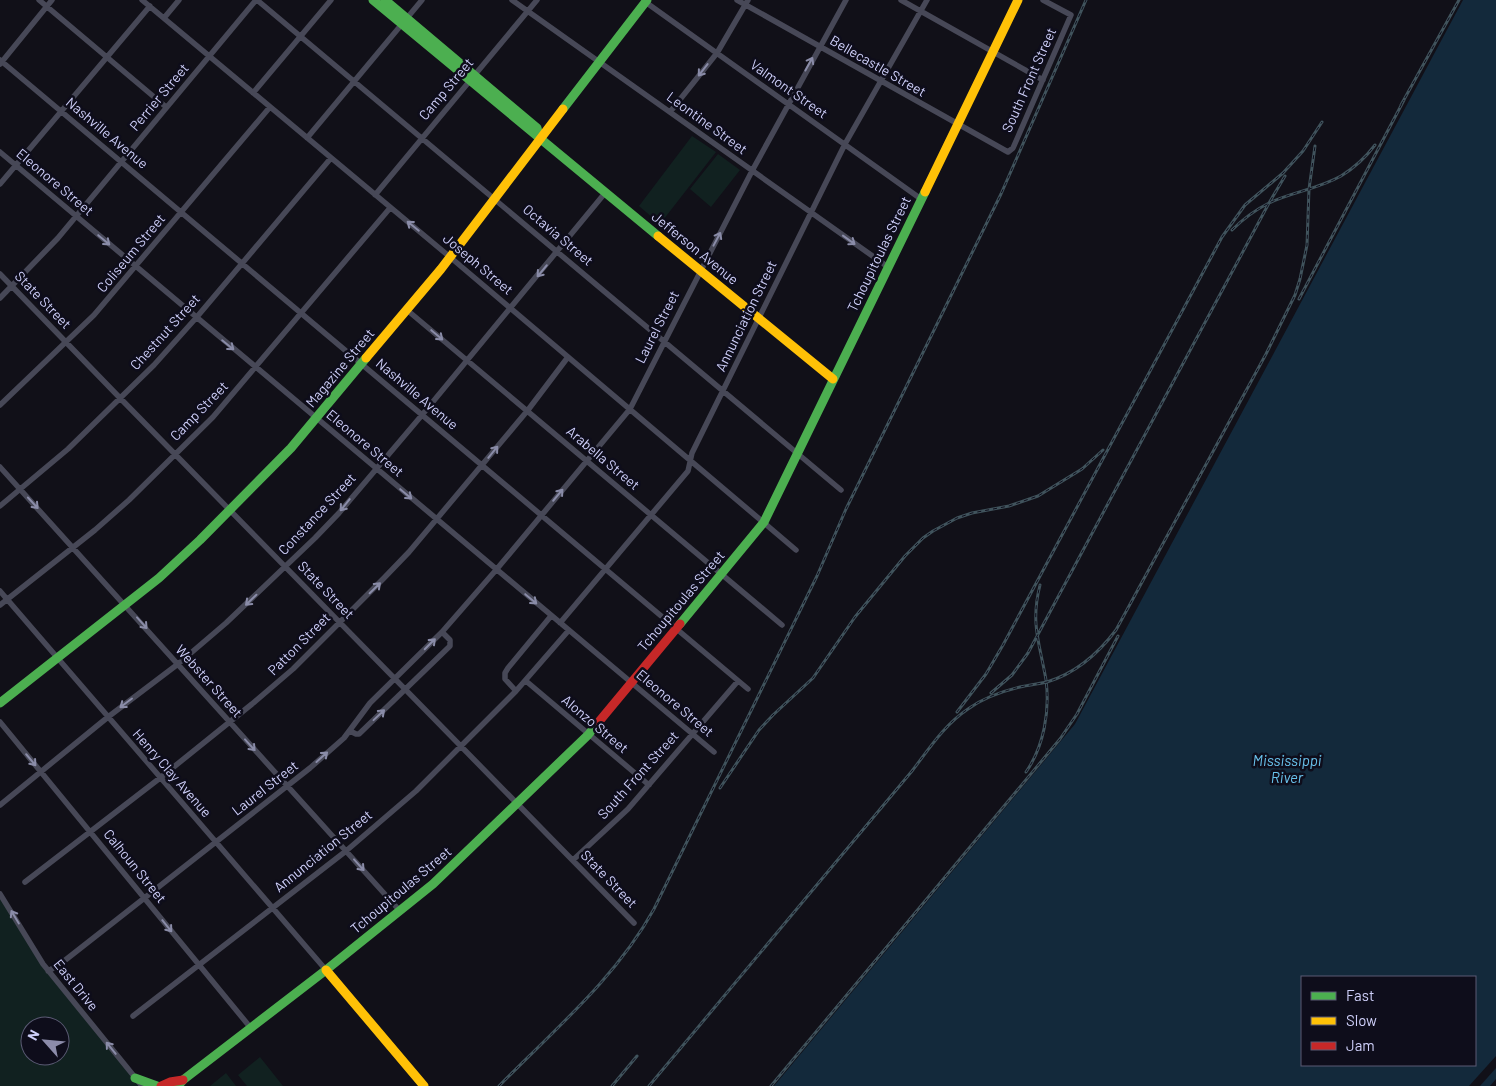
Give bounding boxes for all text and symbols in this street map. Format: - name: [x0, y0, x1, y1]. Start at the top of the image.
- street label: South Front Street: [998, 25, 1059, 135]
- street label: Bellecastle Street: [827, 31, 929, 100]
- street label: Camp Street: [415, 54, 477, 123]
- street label: Valmont Street: [747, 56, 831, 122]
- one-way arrow: [805, 58, 815, 72]
- street label: Perrier Street: [125, 59, 192, 134]
- one-way arrow: [698, 63, 708, 77]
- street label: Leontine Street: [664, 88, 751, 157]
- street label: Nashville Avenue: [63, 93, 152, 172]
- street label: Eleonore Street: [13, 144, 97, 219]
- street label: Tchoupitoulas Street: [843, 193, 914, 314]
- street label: Octavia Street: [520, 200, 597, 269]
- street label: Jefferson Avenue: [649, 207, 742, 288]
- street label: Coliseum Street: [93, 210, 168, 295]
- one-way arrow: [406, 221, 419, 232]
- street label: Joseph Street: [440, 229, 517, 298]
- one-way arrow: [712, 232, 722, 246]
- one-way arrow: [842, 234, 855, 245]
- one-way arrow: [97, 235, 110, 246]
- street label: Annunciation Street: [711, 258, 780, 374]
- one-way arrow: [536, 265, 547, 278]
- street label: State Street: [12, 267, 75, 332]
- street label: Laurel Street: [631, 288, 682, 366]
- street label: Chestnut Street: [126, 290, 203, 373]
- street label: Magazine Street: [302, 325, 377, 411]
- one-way arrow: [430, 329, 443, 340]
- one-way arrow: [222, 339, 235, 350]
- street label: Nashville Avenue: [373, 354, 462, 433]
- street label: Camp Street: [166, 377, 231, 444]
- street label: Eleonore Street: [323, 405, 407, 480]
- street label: Arabella Street: [563, 422, 643, 493]
- one-way arrow: [487, 446, 498, 459]
- street label: Constance Street: [274, 469, 359, 558]
- one-way arrow: [553, 488, 564, 501]
- one-way arrow: [400, 489, 413, 500]
- one-way arrow: [27, 497, 39, 509]
- one-way arrow: [340, 498, 351, 511]
- street label: Tchoupitoulas Street: [634, 547, 728, 655]
- street label: State Street: [295, 557, 358, 622]
- one-way arrow: [368, 582, 381, 594]
- one-way arrow: [524, 593, 537, 604]
- one-way arrow: [245, 594, 257, 606]
- street label: Patton Street: [264, 609, 333, 678]
- one-way arrow: [136, 617, 148, 630]
- one-way arrow: [423, 638, 436, 650]
- street label: Webster Street: [172, 641, 246, 721]
- street label: Eleonore Street: [633, 665, 717, 740]
- street label: Alonzo Street: [559, 691, 632, 756]
- one-way arrow: [120, 698, 133, 709]
- one-way arrow: [373, 709, 385, 721]
- street label: Henry Clay Avenue: [129, 725, 215, 820]
- street label: South Front Street: [594, 727, 682, 822]
- one-way arrow: [244, 738, 256, 751]
- water label: Mississippi River: [1253, 751, 1322, 786]
- one-way arrow: [316, 752, 329, 763]
- one-way arrow: [25, 753, 37, 766]
- street label: Laurel Street: [228, 756, 301, 819]
- street label: Annunciation Street: [270, 806, 375, 895]
- street label: Calhoun Street: [100, 825, 170, 906]
- street label: Tchoupitoulas Street: [347, 843, 455, 937]
- street label: State Street: [578, 846, 641, 911]
- one-way arrow: [353, 859, 365, 872]
- one-way arrow: [10, 911, 20, 925]
- one-way arrow: [162, 919, 173, 932]
- street label: East Drive: [50, 955, 102, 1014]
- legend: [1301, 976, 1476, 1066]
- text: Fast: [1346, 986, 1374, 1004]
- text: Slow: [1346, 1011, 1377, 1029]
- north arrow: [20, 1016, 70, 1066]
- text: N: [23, 1027, 43, 1043]
- text: Jam: [1346, 1036, 1375, 1054]
- one-way arrow: [106, 1042, 117, 1055]

